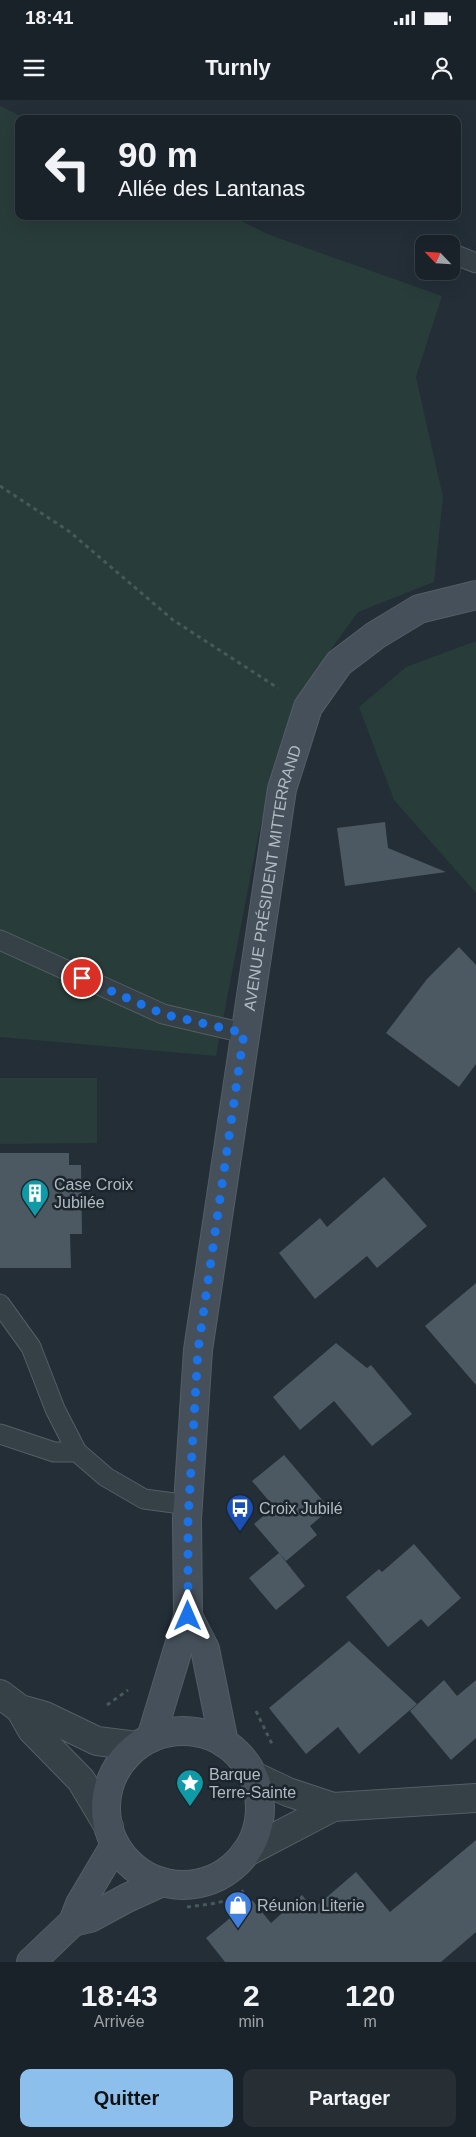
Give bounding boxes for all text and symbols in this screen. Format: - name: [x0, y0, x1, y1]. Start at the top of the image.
- text: 18:41: [25, 7, 74, 28]
- icon: menu: [20, 54, 48, 82]
- icon: person: [428, 54, 456, 82]
- text: Turnly: [205, 55, 271, 80]
- icon: left: [35, 135, 100, 200]
- text: 90 m: [118, 135, 198, 174]
- text: Allée des Lantanas: [118, 176, 305, 201]
- north arrow: [415, 235, 460, 280]
- map controls: [415, 235, 460, 280]
- street label: AVENUE PRÉSIDENT MITTERRAND: [241, 743, 304, 1012]
- pin: [61, 957, 103, 999]
- icon: arrive: [68, 964, 96, 992]
- place label: Case Croix Jubilée: [54, 1176, 133, 1211]
- building icon: Case Croix Jubilée: [20, 1178, 50, 1217]
- bus stop icon: Croix Jubilé: [225, 1493, 255, 1532]
- place label: Croix Jubilé: [259, 1500, 343, 1517]
- position arrow: [161, 1589, 213, 1641]
- place label: Barque Terre-Sainte: [209, 1766, 296, 1801]
- place icon: Barque Terre-Sainte: [175, 1768, 205, 1807]
- shop icon: Réunion Literie: [223, 1890, 253, 1929]
- place label: Réunion Literie: [257, 1897, 365, 1914]
- text: 18:43: [81, 1979, 158, 2012]
- text: 2: [243, 1979, 260, 2012]
- text: 120: [345, 1979, 395, 2012]
- text: Arrivée: [94, 2013, 145, 2030]
- text: min: [238, 2013, 264, 2030]
- text: m: [363, 2013, 377, 2030]
- button: Quitter: [20, 2069, 233, 2127]
- button: Partager: [243, 2069, 456, 2127]

